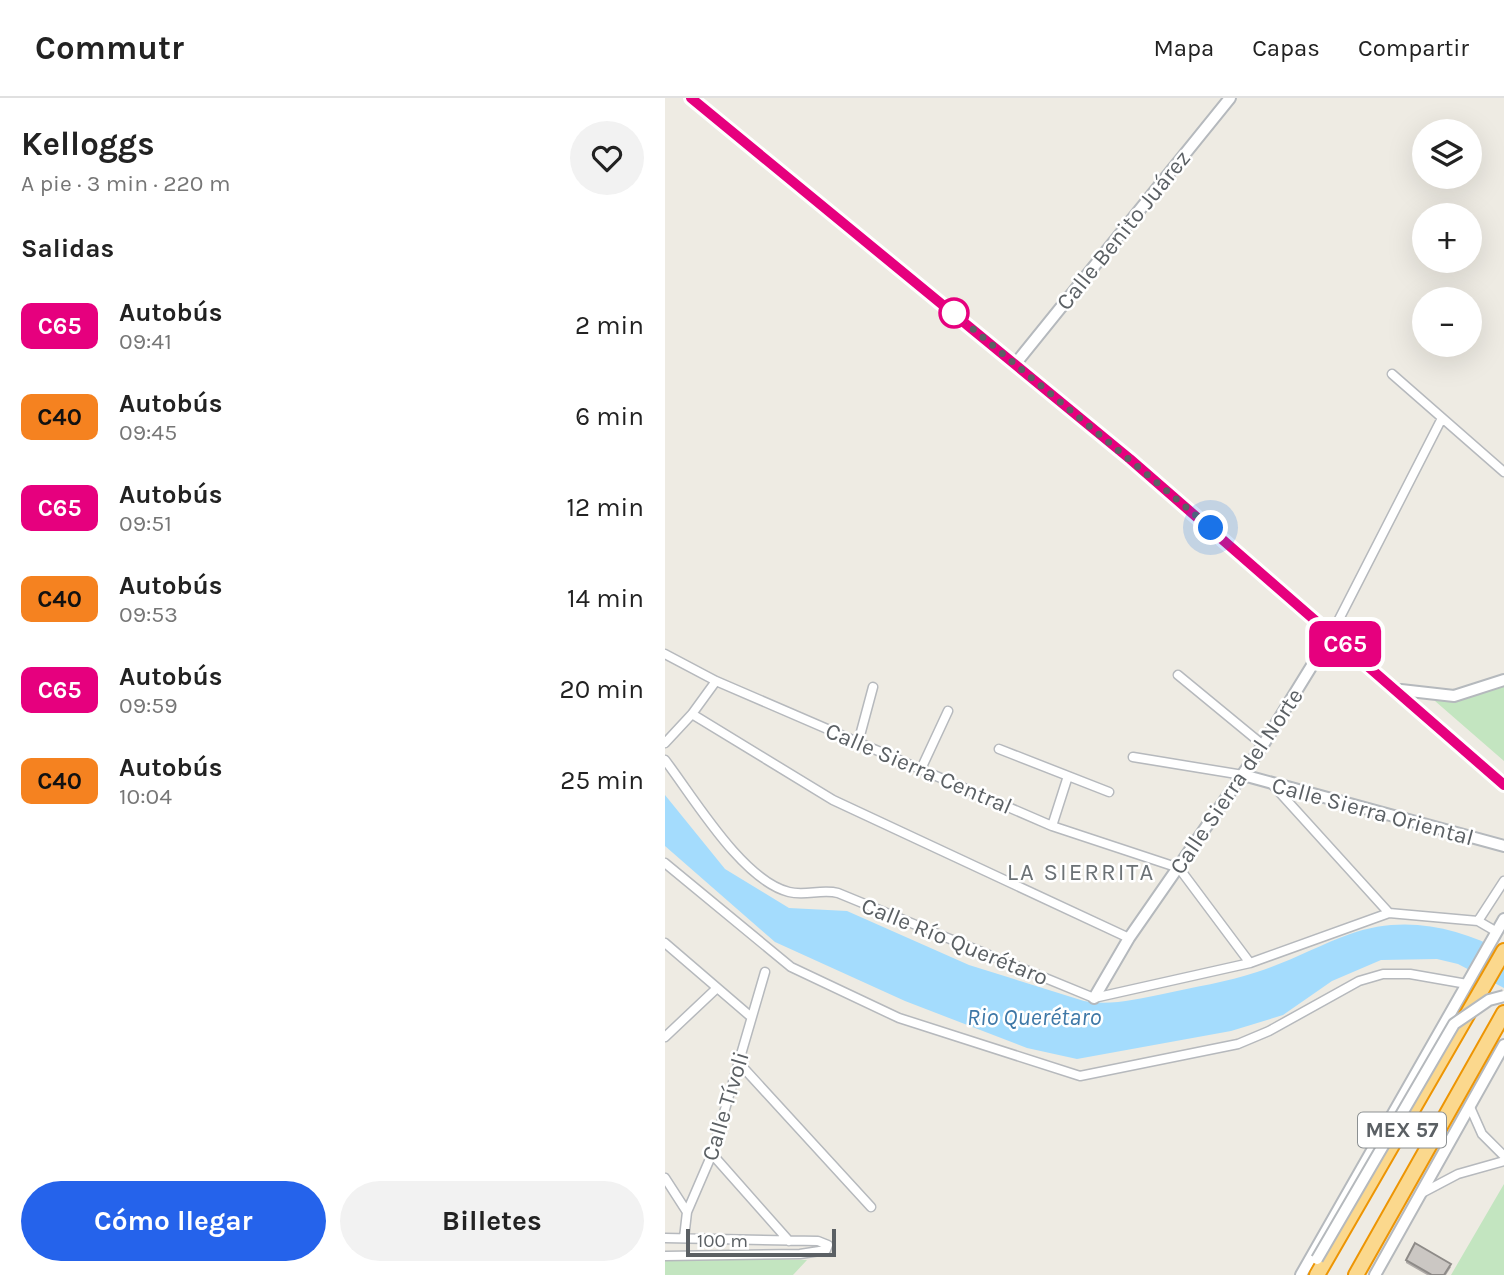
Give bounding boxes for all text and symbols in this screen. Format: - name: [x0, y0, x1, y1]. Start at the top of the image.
- text: Commutr: [35, 29, 184, 67]
- text: Mapa: [1153, 34, 1214, 62]
- text: Capas: [1252, 34, 1320, 62]
- text: Compartir: [1358, 34, 1469, 62]
- map controls: [1412, 119, 1482, 357]
- button: layers: [1412, 119, 1482, 189]
- button: heart: [570, 121, 644, 195]
- text: Kelloggs: [21, 125, 155, 163]
- street label: Calle Benito Juárez: [1051, 145, 1196, 315]
- text: A pie · 3 min · 220 m: [21, 170, 230, 197]
- button: +: [1412, 203, 1482, 273]
- text: Salidas: [21, 233, 114, 264]
- button: −: [1412, 287, 1482, 357]
- text: Autobús: [119, 297, 223, 328]
- unlabelled marker: [939, 298, 969, 328]
- text: 2 min: [575, 310, 644, 341]
- text: C65: [38, 312, 81, 340]
- text: 09:41: [119, 328, 172, 355]
- text: Autobús: [119, 388, 223, 419]
- text: 6 min: [575, 401, 644, 432]
- text: C40: [37, 403, 82, 431]
- text: 09:45: [119, 419, 177, 446]
- text: Autobús: [119, 479, 223, 510]
- text: 12 min: [566, 492, 644, 523]
- text: C65: [38, 494, 81, 522]
- text: 09:51: [119, 510, 172, 537]
- your location: [1193, 510, 1228, 545]
- text: Autobús: [119, 570, 223, 601]
- text: 14 min: [567, 583, 644, 614]
- text: C40: [37, 585, 82, 613]
- text: 09:53: [119, 601, 178, 628]
- line badge: C65: [1305, 621, 1385, 667]
- text: C65: [1323, 630, 1367, 658]
- text: Autobús: [119, 661, 223, 692]
- text: 20 min: [560, 674, 644, 705]
- text: C65: [38, 676, 81, 704]
- street label: Calle Sierra del Norte: [1164, 683, 1309, 879]
- text: 09:59: [119, 692, 178, 719]
- street label: Calle Sierra Central: [821, 717, 1016, 820]
- text: Autobús: [119, 752, 223, 783]
- text: 25 min: [560, 765, 644, 796]
- text: C40: [37, 767, 82, 795]
- street label: Calle Sierra Oriental: [1269, 772, 1477, 851]
- text: 10:04: [119, 783, 172, 810]
- district label: LA SIERRITA: [1007, 858, 1155, 886]
- street label: Calle Río Querétaro: [858, 892, 1052, 991]
- water label: Rio Querétaro: [967, 1003, 1101, 1031]
- street label: Calle Tívoli: [696, 1048, 755, 1164]
- road number: MEX 57: [1358, 1112, 1446, 1148]
- button: Cómo llegar: [21, 1181, 326, 1261]
- button: Billetes: [340, 1181, 644, 1261]
- scale bar: [686, 1226, 837, 1258]
- text: 100 m: [697, 1230, 748, 1252]

